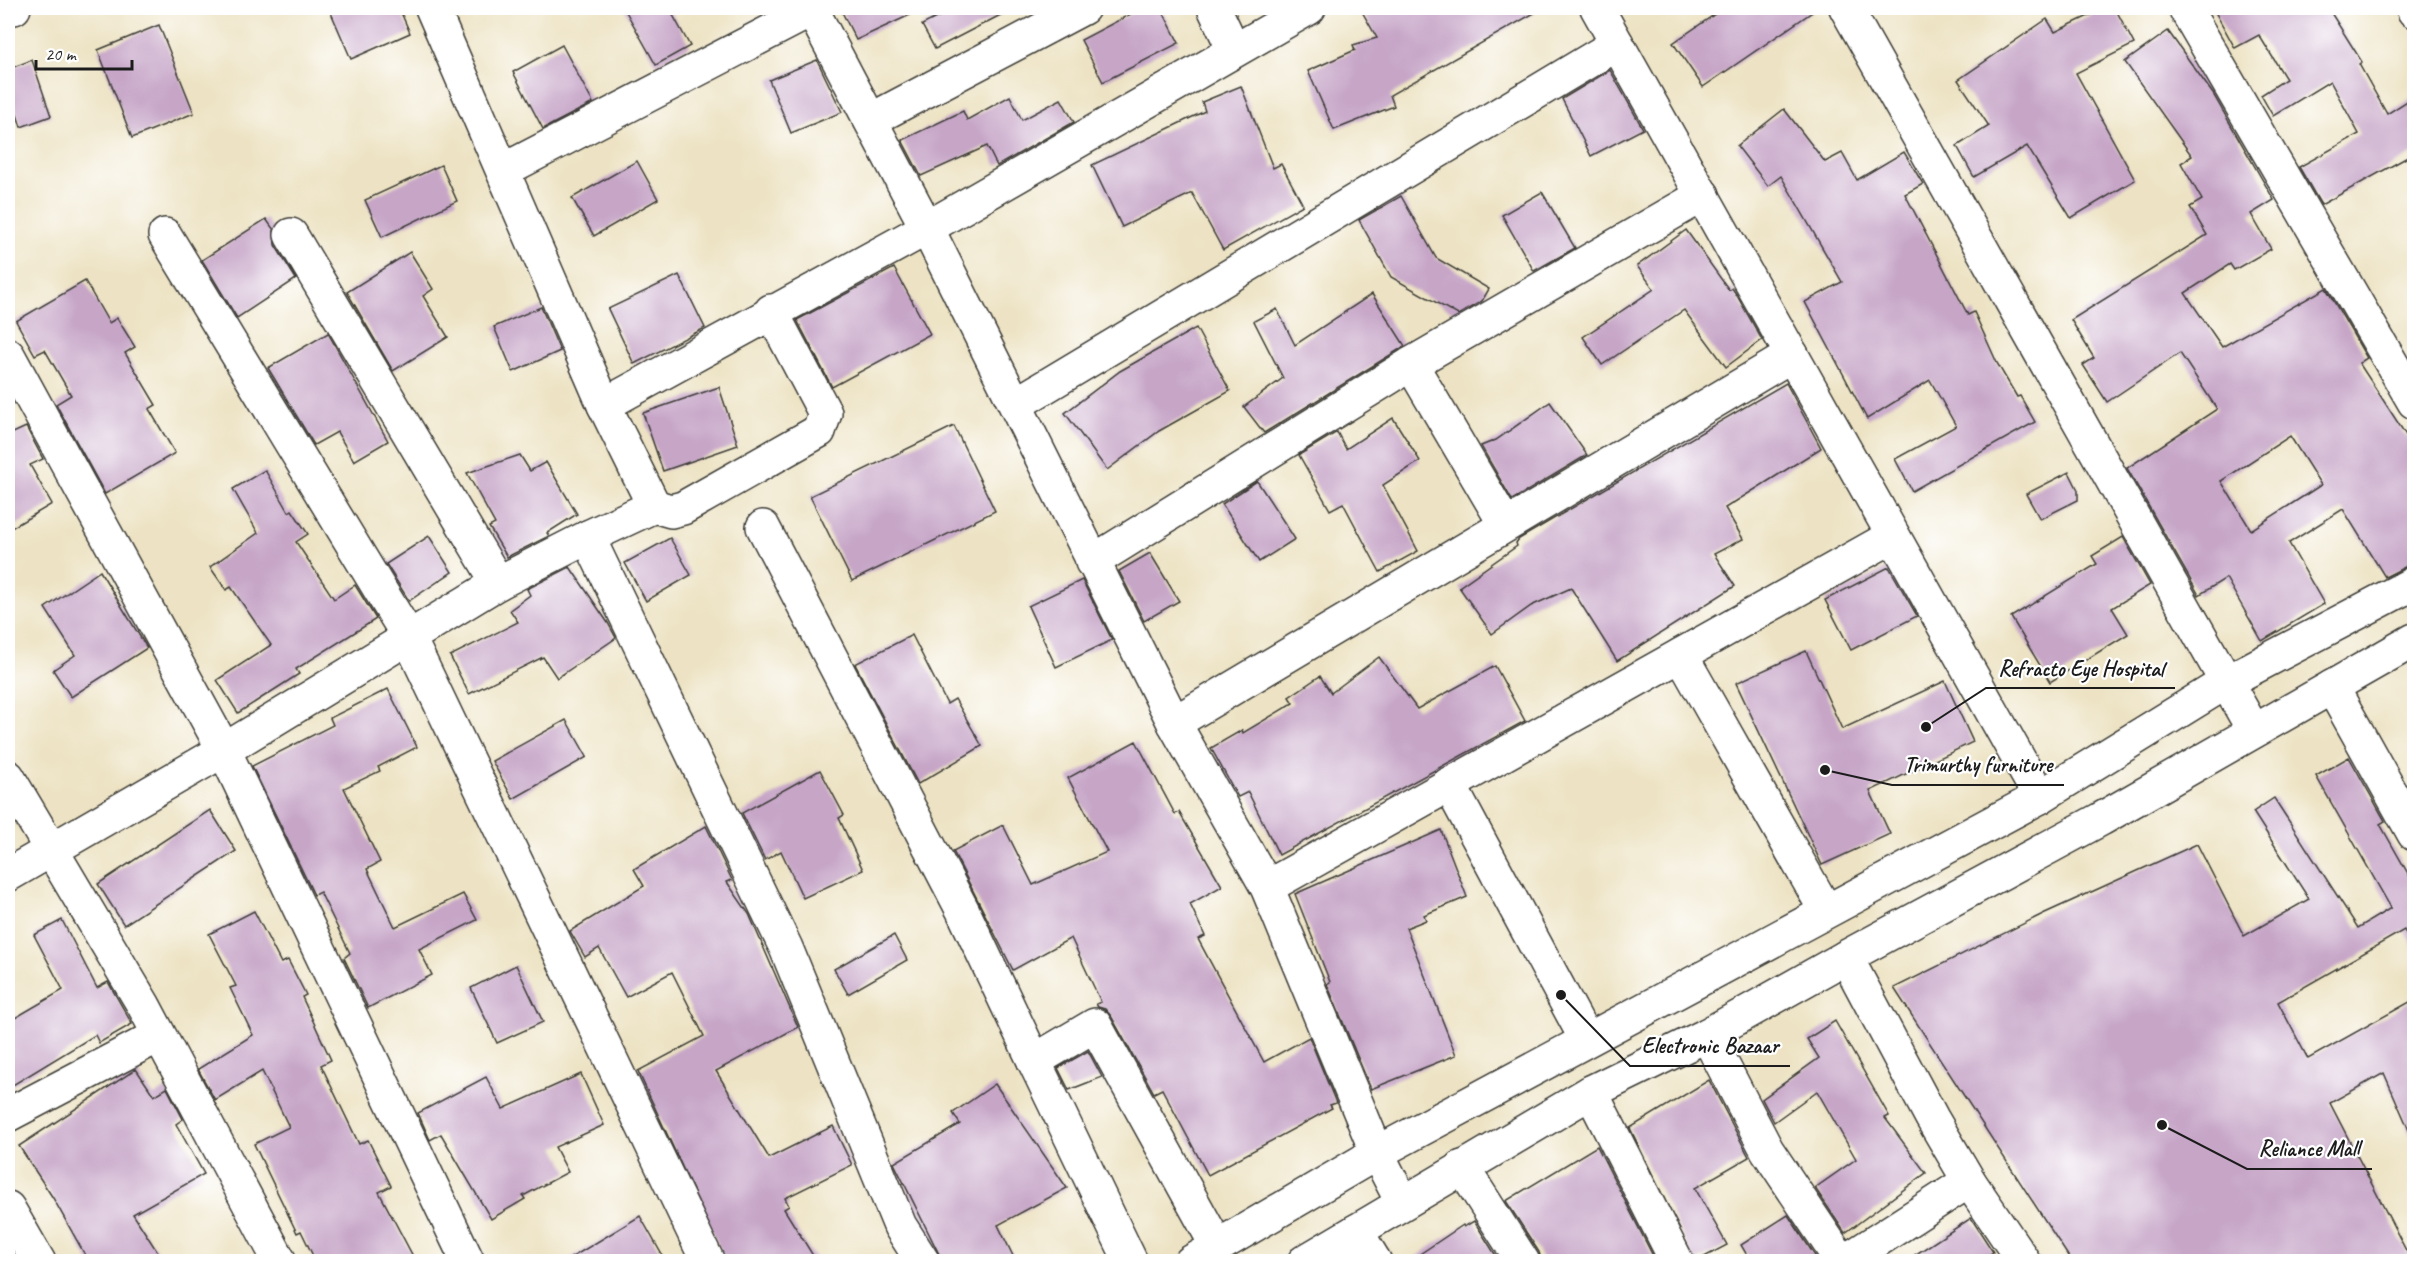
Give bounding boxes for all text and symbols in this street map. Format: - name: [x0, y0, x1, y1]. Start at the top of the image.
- scale bar: [36, 33, 132, 71]
- text: 20 m: [45, 43, 78, 65]
- callout: Refracto Eye Hospital: [1986, 648, 2175, 688]
- text: Refracto Eye Hospital: [1998, 655, 2168, 683]
- callout: Trimurthy furniture: [1892, 745, 2064, 785]
- text: Trimurthy furniture: [1904, 751, 2055, 779]
- callout: Electronic Bazaar: [1630, 1026, 1790, 1066]
- text: Electronic Bazaar: [1642, 1032, 1780, 1060]
- callout: Reliance Mall: [2247, 1129, 2372, 1169]
- text: Reliance Mall: [2259, 1135, 2363, 1163]

